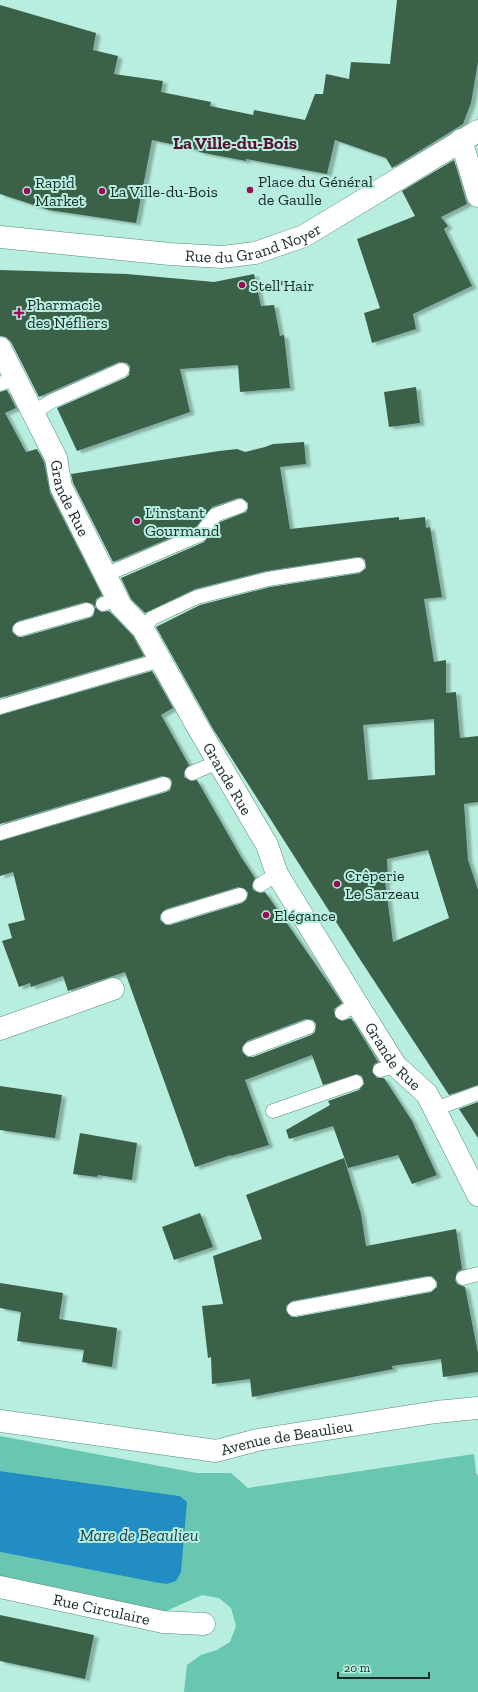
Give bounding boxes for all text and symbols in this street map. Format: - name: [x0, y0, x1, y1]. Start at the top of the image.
- district label: La Ville-du-Bois: [173, 132, 297, 154]
- place label: Place du Général de Gaulle: [258, 172, 373, 209]
- place label: Rapid Market: [35, 173, 85, 210]
- place label: La Ville-du-Bois: [110, 182, 218, 201]
- marker: Place du Général de Gaulle: [245, 185, 255, 195]
- marker: Rapid Market: [22, 186, 32, 196]
- marker: La Ville-du-Bois: [97, 186, 107, 196]
- street label: Rue du Grand Noyer: [184, 218, 325, 267]
- place label: Stell'Hair: [250, 276, 315, 295]
- marker: Stell'Hair: [237, 280, 247, 290]
- place label: Pharmacie des Néfliers: [27, 295, 108, 332]
- marker: Pharmacie des Néfliers: [14, 308, 24, 318]
- street label: Grande Rue: [47, 458, 94, 539]
- place label: L'instant Gourmand: [145, 503, 220, 540]
- marker: L'instant Gourmand: [132, 516, 142, 526]
- street label: Grande Rue: [199, 739, 257, 818]
- place label: Crêperie Le Sarzeau: [345, 866, 420, 903]
- marker: Crêperie Le Sarzeau: [332, 879, 342, 889]
- place label: Elégance: [274, 906, 336, 925]
- marker: Elégance: [261, 910, 271, 920]
- street label: Grande Rue: [361, 1019, 425, 1094]
- street label: Avenue de Beaulieu: [219, 1416, 354, 1459]
- water label: Mare de Beaulieu: [79, 1525, 199, 1545]
- street label: Rue Circulaire: [51, 1589, 152, 1628]
- scale bar: [338, 1654, 429, 1680]
- text: 20 m: [344, 1661, 371, 1675]

